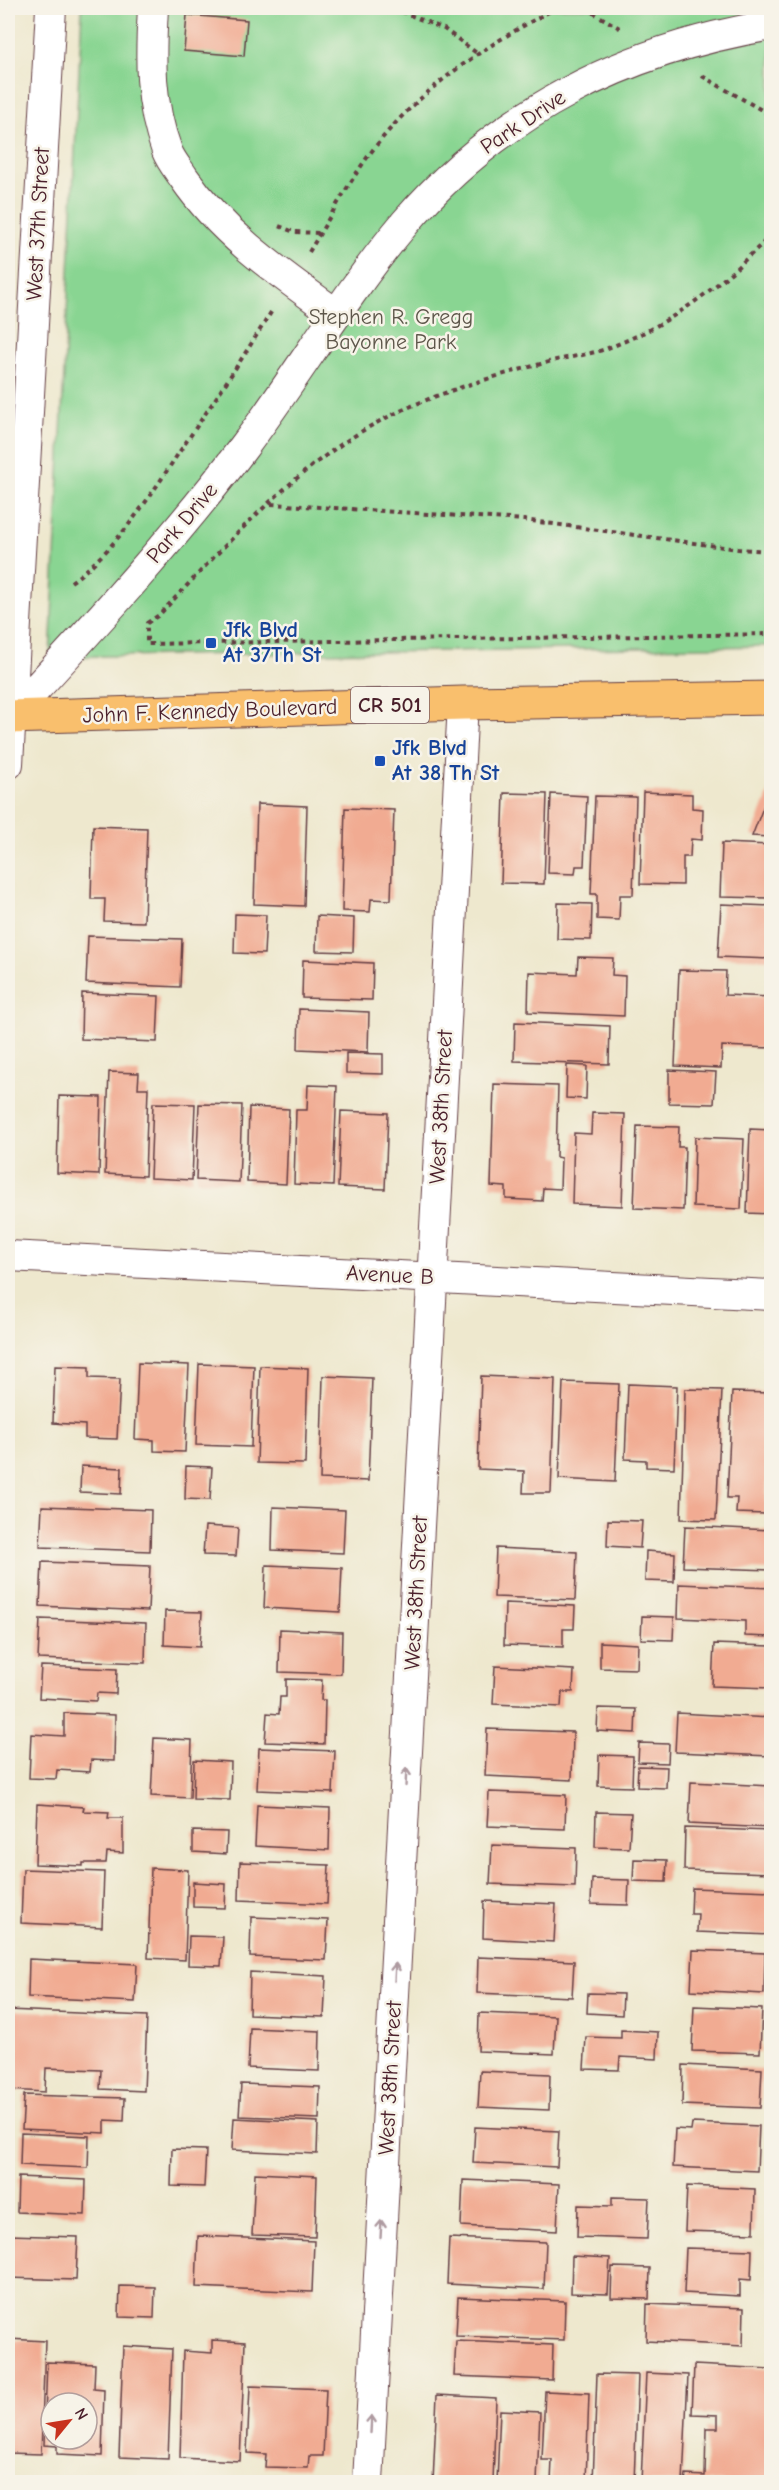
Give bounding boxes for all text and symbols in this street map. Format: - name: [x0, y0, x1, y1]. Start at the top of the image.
- street label: Park Drive: [476, 84, 570, 160]
- street label: West 37th Street: [21, 146, 55, 301]
- park label: Stephen R. Gregg Bayonne Park: [308, 304, 474, 355]
- street label: Park Drive: [141, 478, 223, 568]
- place label: Jfk Blvd At 37Th St: [223, 617, 322, 668]
- marker: Jfk Blvd At 37Th St: [204, 636, 218, 650]
- road number: CR 501: [351, 687, 429, 723]
- street label: John F. Kennedy Boulevard: [82, 694, 338, 728]
- place label: Jfk Blvd At 38 Th St: [392, 735, 500, 786]
- marker: Jfk Blvd At 38 Th St: [373, 754, 387, 768]
- street label: West 38th Street: [424, 1029, 458, 1185]
- street label: Avenue B: [345, 1260, 435, 1290]
- street label: West 38th Street: [399, 1515, 433, 1671]
- one-way arrow: [400, 1768, 411, 1788]
- one-way arrow: [390, 1962, 401, 1982]
- street label: West 38th Street: [373, 2000, 407, 2156]
- one-way arrow: [376, 2220, 387, 2240]
- north arrow: [39, 2391, 99, 2451]
- text: N: [71, 2405, 92, 2423]
- one-way arrow: [366, 2415, 377, 2435]

